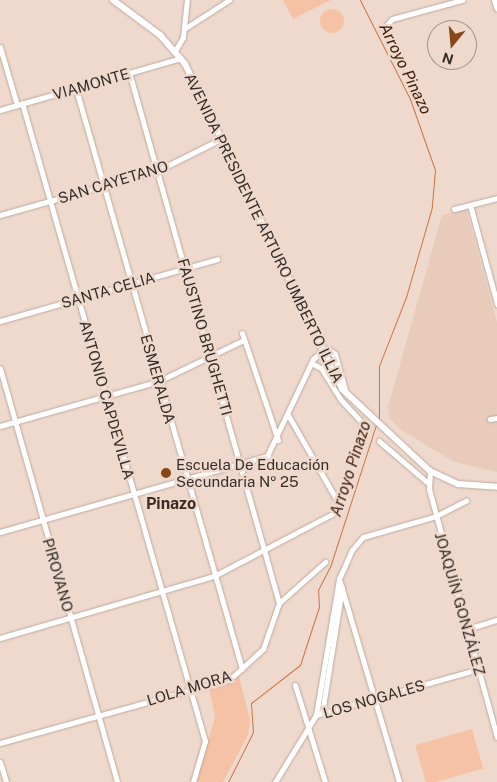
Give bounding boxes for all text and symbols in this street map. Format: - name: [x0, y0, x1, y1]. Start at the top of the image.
- water label: Arroyo Pinazo: [375, 20, 435, 118]
- north arrow: [427, 20, 477, 70]
- text: N: [440, 49, 455, 68]
- street label: VIAMONTE: [51, 64, 131, 104]
- street label: AVENIDA PRESIDENTE ARTURO UMBERTO ILLIA: [181, 70, 347, 386]
- street label: SAN CAYETANO: [56, 157, 170, 207]
- street label: FAUSTINO BRUGHETTI: [174, 256, 236, 418]
- street label: SANTA CELIA: [59, 268, 157, 312]
- street label: ANTONIO CAPDEVILLA: [76, 318, 138, 482]
- street label: ESMERALDA: [137, 332, 179, 426]
- water label: Arroyo Pinazo: [327, 419, 375, 519]
- place label: Escuela De Educación Secundaria Nº 25: [176, 455, 329, 490]
- marker: Escuela De Educación Secundaria Nº 25: [160, 467, 172, 479]
- district label: Pinazo: [146, 494, 196, 514]
- street label: JOAQUÍN GONZÁLEZ: [431, 530, 489, 678]
- street label: PIROVANO: [39, 536, 77, 614]
- street label: LOLA MORA: [144, 667, 234, 709]
- street label: LOS NOGALES: [321, 676, 427, 722]

